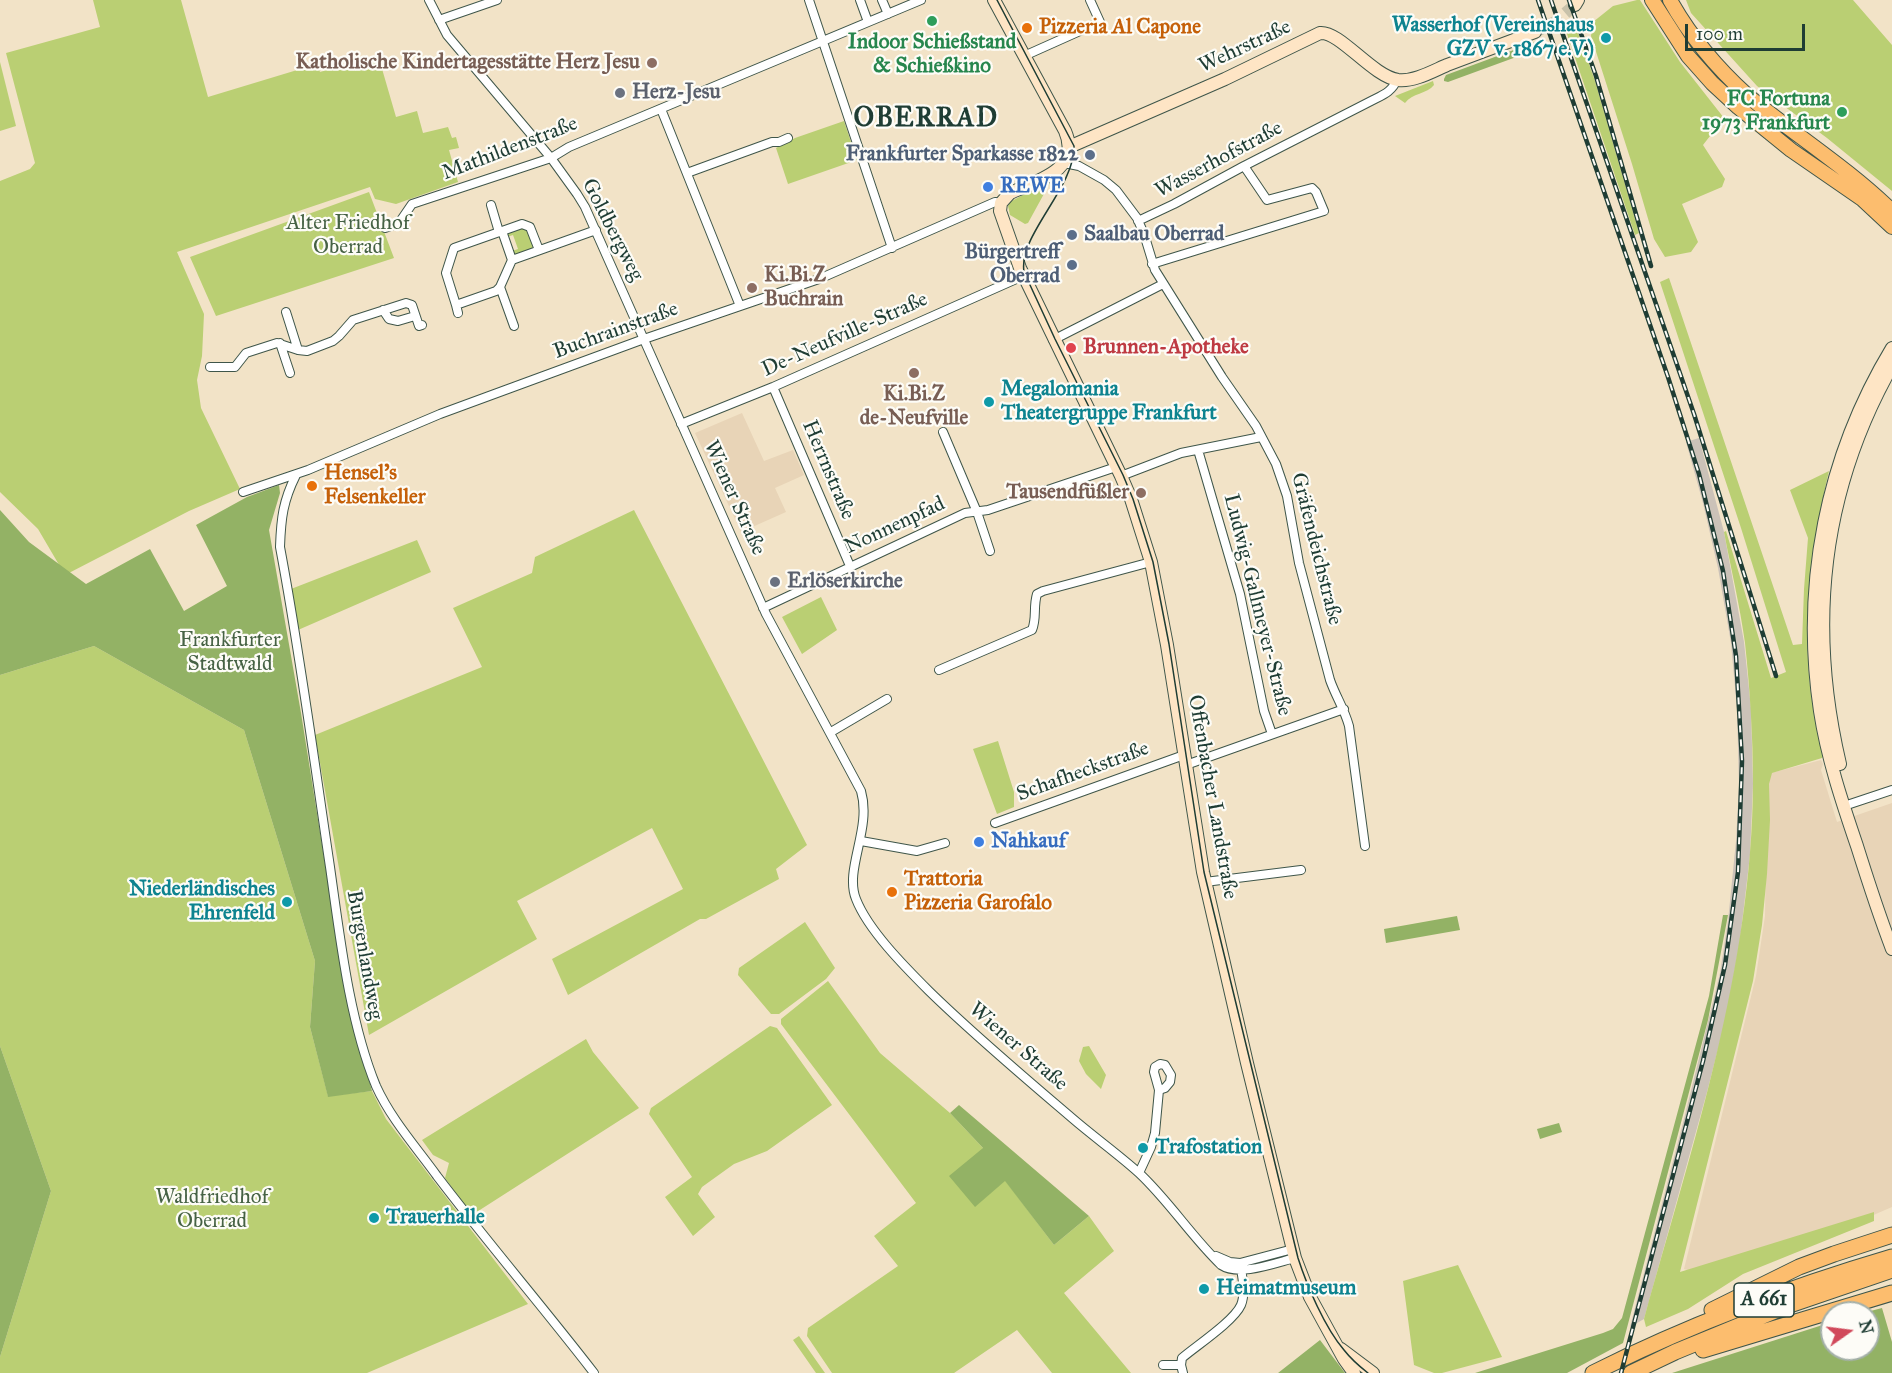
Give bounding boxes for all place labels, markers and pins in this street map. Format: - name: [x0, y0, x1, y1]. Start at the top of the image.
- place label: Wasserhof (Vereinshaus GZV v. 1867 e.V.): [1392, 13, 1594, 63]
- marker: Indoor Schießstand & Schießkino: [925, 14, 939, 28]
- place label: Pizzeria Al Capone: [1039, 15, 1201, 41]
- marker: Pizzeria Al Capone: [1020, 21, 1034, 35]
- place label: Indoor Schießstand & Schießkino: [848, 30, 1016, 80]
- marker: Wasserhof (Vereinshaus GZV v. 1867 e.V.): [1599, 31, 1613, 45]
- place label: Katholische Kindertagesstätte Herz Jesu: [295, 50, 640, 76]
- marker: Katholische Kindertagesstätte Herz Jesu: [645, 56, 659, 70]
- place label: Herz-Jesu: [632, 80, 721, 106]
- marker: Herz-Jesu: [613, 86, 627, 100]
- place label: FC Fortuna 1973 Frankfurt: [1702, 87, 1830, 137]
- marker: FC Fortuna 1973 Frankfurt: [1835, 105, 1849, 119]
- place label: Frankfurter Sparkasse 1822: [846, 142, 1078, 168]
- marker: Frankfurter Sparkasse 1822: [1083, 148, 1097, 162]
- place label: REWE: [1000, 174, 1065, 200]
- marker: REWE: [981, 180, 995, 194]
- place label: Saalbau Oberrad: [1084, 222, 1224, 248]
- marker: Saalbau Oberrad: [1065, 228, 1079, 242]
- place label: Bürgertreff Oberrad: [964, 240, 1060, 290]
- marker: Bürgertreff Oberrad: [1065, 258, 1079, 272]
- place label: Ki.Bi.Z Buchrain: [764, 263, 843, 313]
- marker: Ki.Bi.Z Buchrain: [745, 281, 759, 295]
- place label: Brunnen-Apotheke: [1083, 335, 1249, 361]
- marker: Brunnen-Apotheke: [1064, 341, 1078, 355]
- marker: Ki.Bi.Z de-Neufville: [907, 366, 921, 380]
- place label: Megalomania Theatergruppe Frankfurt: [1001, 377, 1217, 427]
- place label: Ki.Bi.Z de-Neufville: [860, 382, 968, 432]
- marker: Megalomania Theatergruppe Frankfurt: [982, 395, 996, 409]
- place label: Hensel's Felsenkeller: [324, 461, 426, 511]
- marker: Hensel's Felsenkeller: [305, 479, 319, 493]
- place label: Tausendfüßler: [1006, 480, 1129, 506]
- marker: Tausendfüßler: [1134, 486, 1148, 500]
- place label: Erlöserkirche: [787, 569, 903, 595]
- marker: Erlöserkirche: [768, 575, 782, 589]
- place label: Nahkauf: [991, 829, 1066, 855]
- marker: Nahkauf: [972, 835, 986, 849]
- place label: Trattoria Pizzeria Garofalo: [904, 867, 1052, 917]
- place label: Niederländisches Ehrenfeld: [129, 877, 275, 927]
- marker: Trattoria Pizzeria Garofalo: [885, 885, 899, 899]
- marker: Niederländisches Ehrenfeld: [280, 895, 294, 909]
- place label: Trafostation: [1155, 1135, 1262, 1161]
- marker: Trafostation: [1136, 1141, 1150, 1155]
- place label: Trauerhalle: [386, 1205, 485, 1231]
- marker: Trauerhalle: [367, 1211, 381, 1225]
- place label: Heimatmuseum: [1216, 1276, 1356, 1302]
- marker: Heimatmuseum: [1197, 1282, 1211, 1296]

